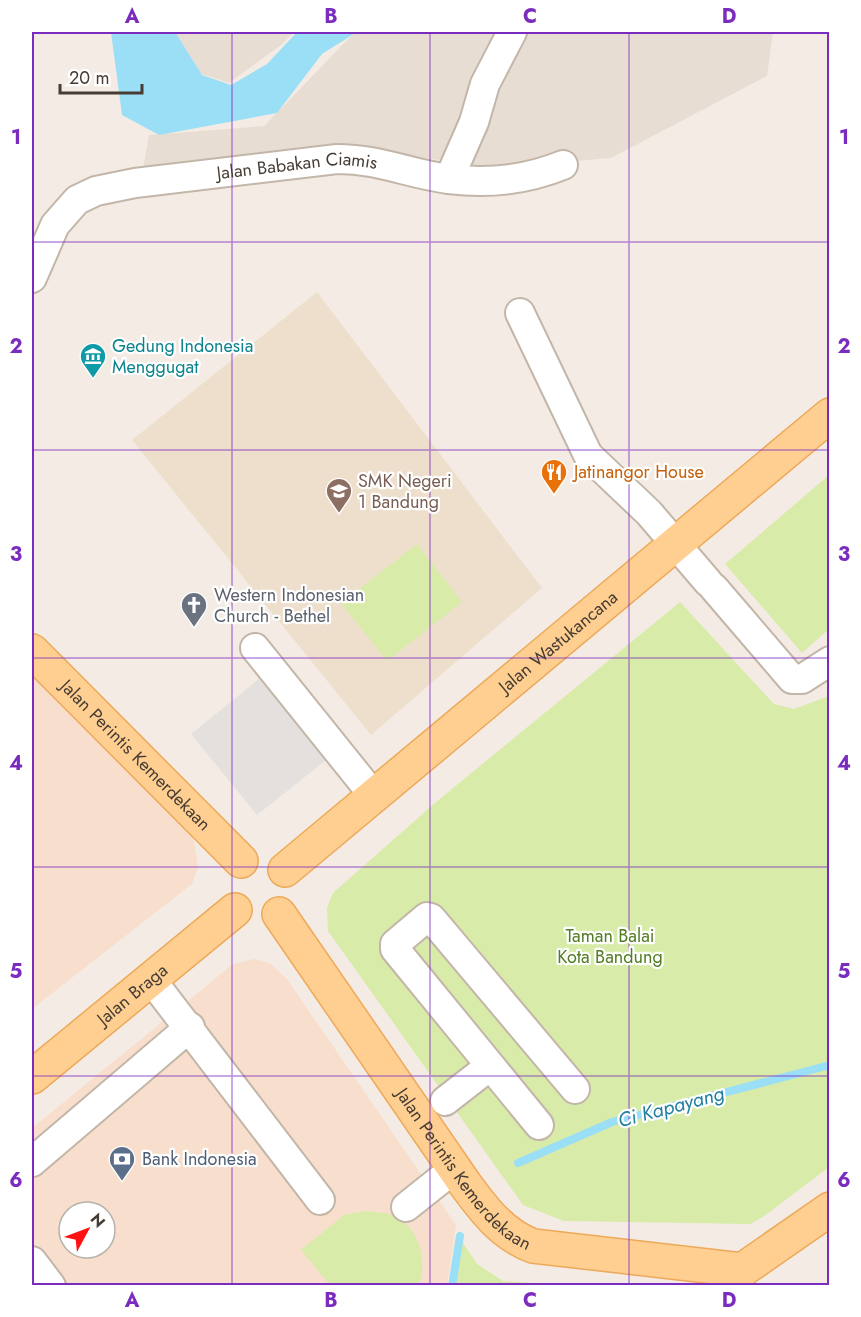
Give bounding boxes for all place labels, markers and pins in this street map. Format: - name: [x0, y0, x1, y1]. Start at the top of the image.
- place label: Gedung Indonesia Menggugat: [112, 333, 253, 380]
- museum icon: Gedung Indonesia Menggugat: [78, 341, 108, 379]
- restaurant icon: Jatinangor House: [539, 457, 569, 495]
- place label: Jatinangor House: [572, 459, 704, 485]
- place label: SMK Negeri 1 Bandung: [358, 468, 452, 515]
- school or university icon: SMK Negeri 1 Bandung: [324, 476, 354, 514]
- place label: Western Indonesian Church - Bethel: [214, 582, 364, 629]
- church icon: Western Indonesian Church - Bethel: [179, 590, 209, 628]
- bank icon: Bank Indonesia: [107, 1144, 137, 1182]
- place label: Bank Indonesia: [142, 1146, 257, 1172]

